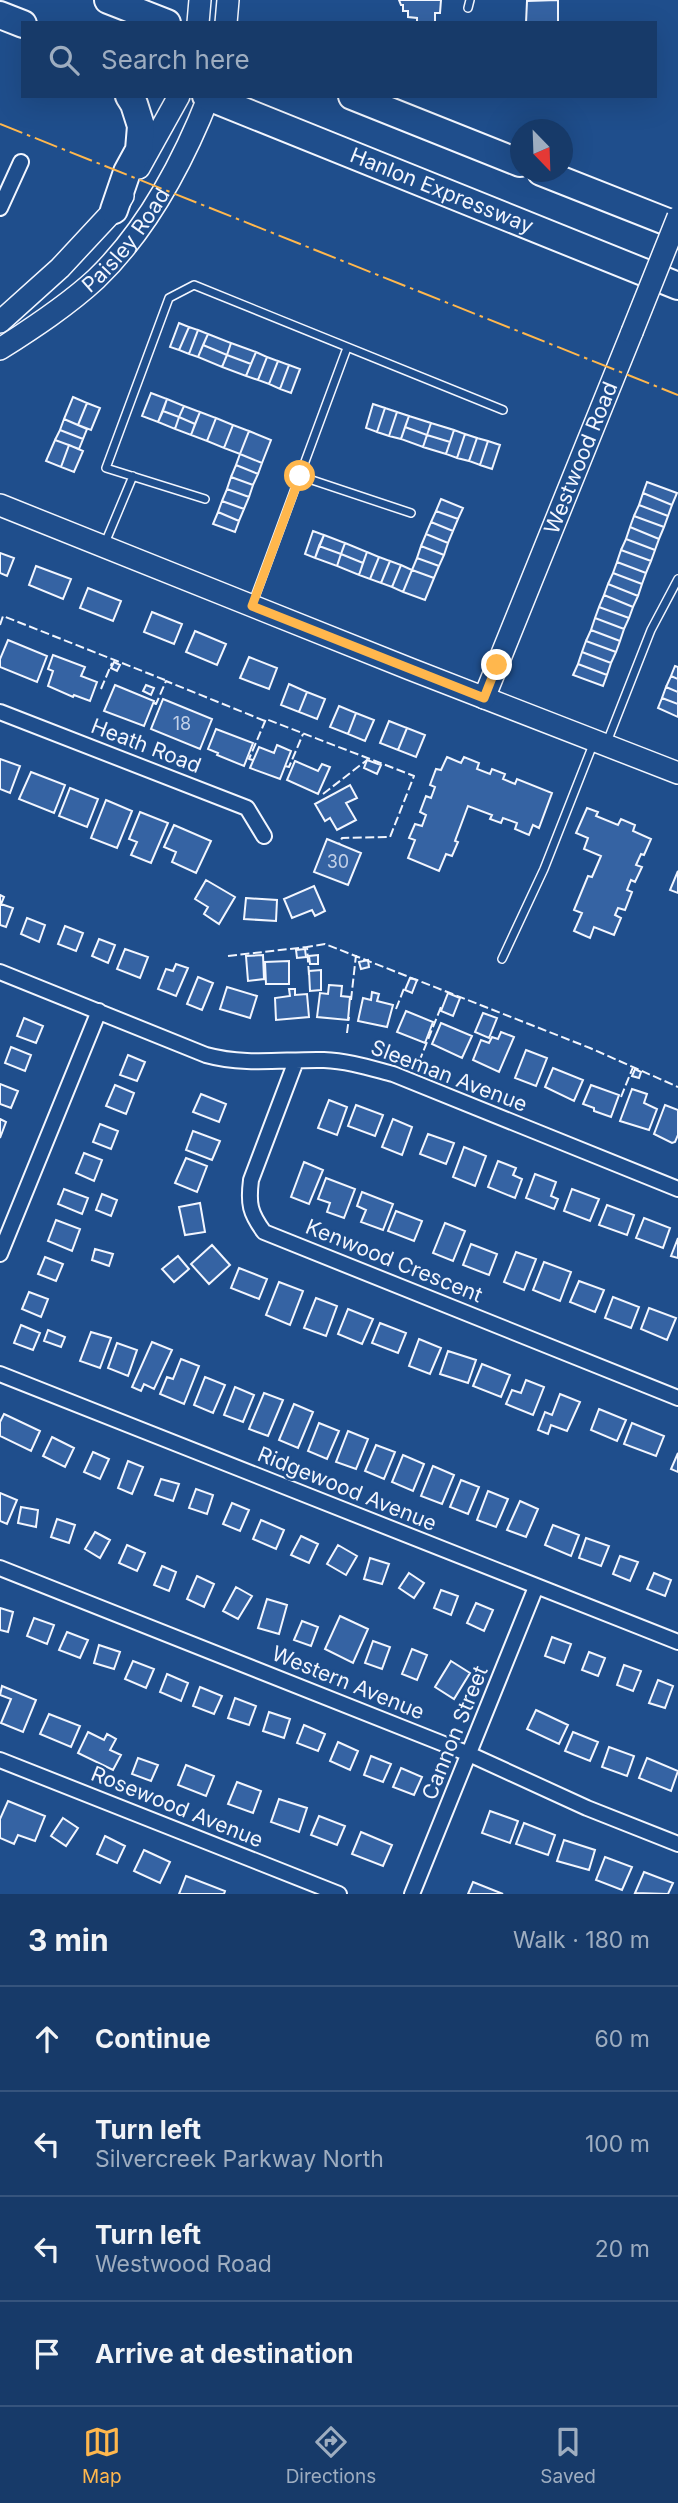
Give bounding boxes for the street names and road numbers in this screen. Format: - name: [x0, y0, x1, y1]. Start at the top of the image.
- street label: Hanlon Expressway: [347, 142, 537, 239]
- street label: Paisley Road: [77, 183, 175, 297]
- street label: Westwood Road: [539, 378, 623, 537]
- street label: Heath Road: [88, 713, 205, 778]
- street label: Sleeman Avenue: [368, 1034, 531, 1117]
- street label: Kenwood Crescent: [302, 1214, 486, 1307]
- street label: Ridgewood Avenue: [254, 1441, 440, 1536]
- street label: Western Avenue: [268, 1641, 428, 1725]
- street label: Cannon Street: [416, 1662, 493, 1803]
- street label: Rosewood Avenue: [88, 1761, 267, 1852]

